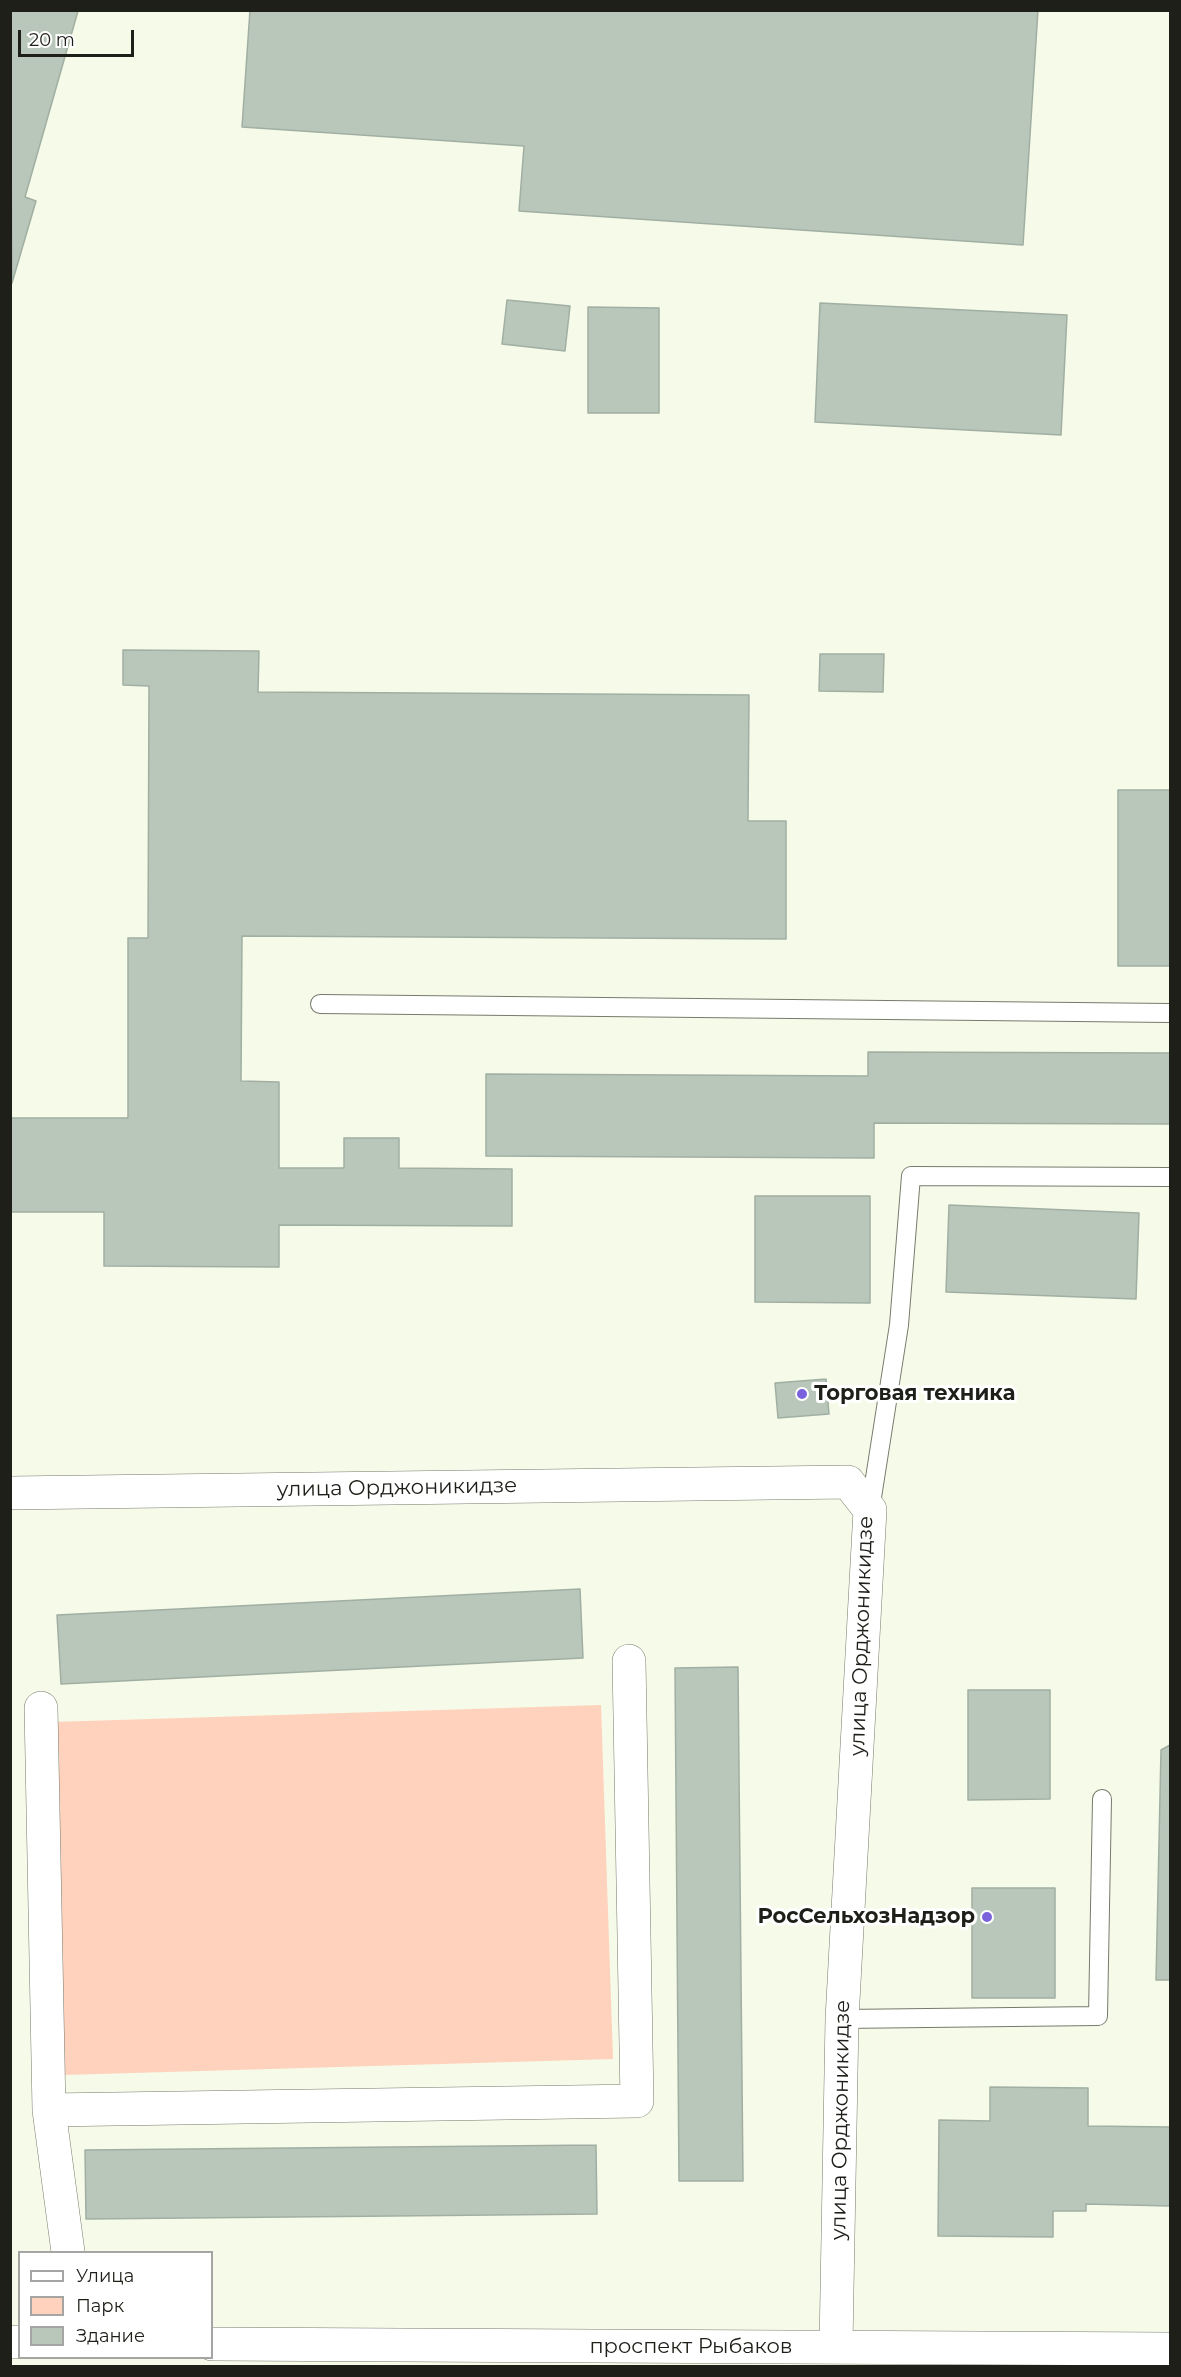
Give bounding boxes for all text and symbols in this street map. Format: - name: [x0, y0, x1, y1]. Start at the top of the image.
- scale bar: [21, 18, 136, 56]
- text: 20 m: [29, 29, 75, 51]
- place label: Торговая техника: [814, 1381, 1015, 1407]
- marker: Торговая техника: [795, 1387, 809, 1401]
- street label: улица Орджоникидзе: [277, 1473, 517, 1503]
- street label: улица Орджоникидзе: [845, 1515, 879, 1757]
- place label: РосСельхозНадзор: [757, 1904, 975, 1930]
- marker: РосСельхозНадзор: [980, 1910, 994, 1924]
- street label: улица Орджоникидзе: [826, 2000, 856, 2240]
- legend: [18, 2251, 213, 2359]
- text: Улица: [76, 2265, 134, 2287]
- text: Парк: [76, 2295, 124, 2317]
- text: Здание: [76, 2325, 145, 2347]
- street label: проспект Рыбаков: [589, 2334, 793, 2360]

